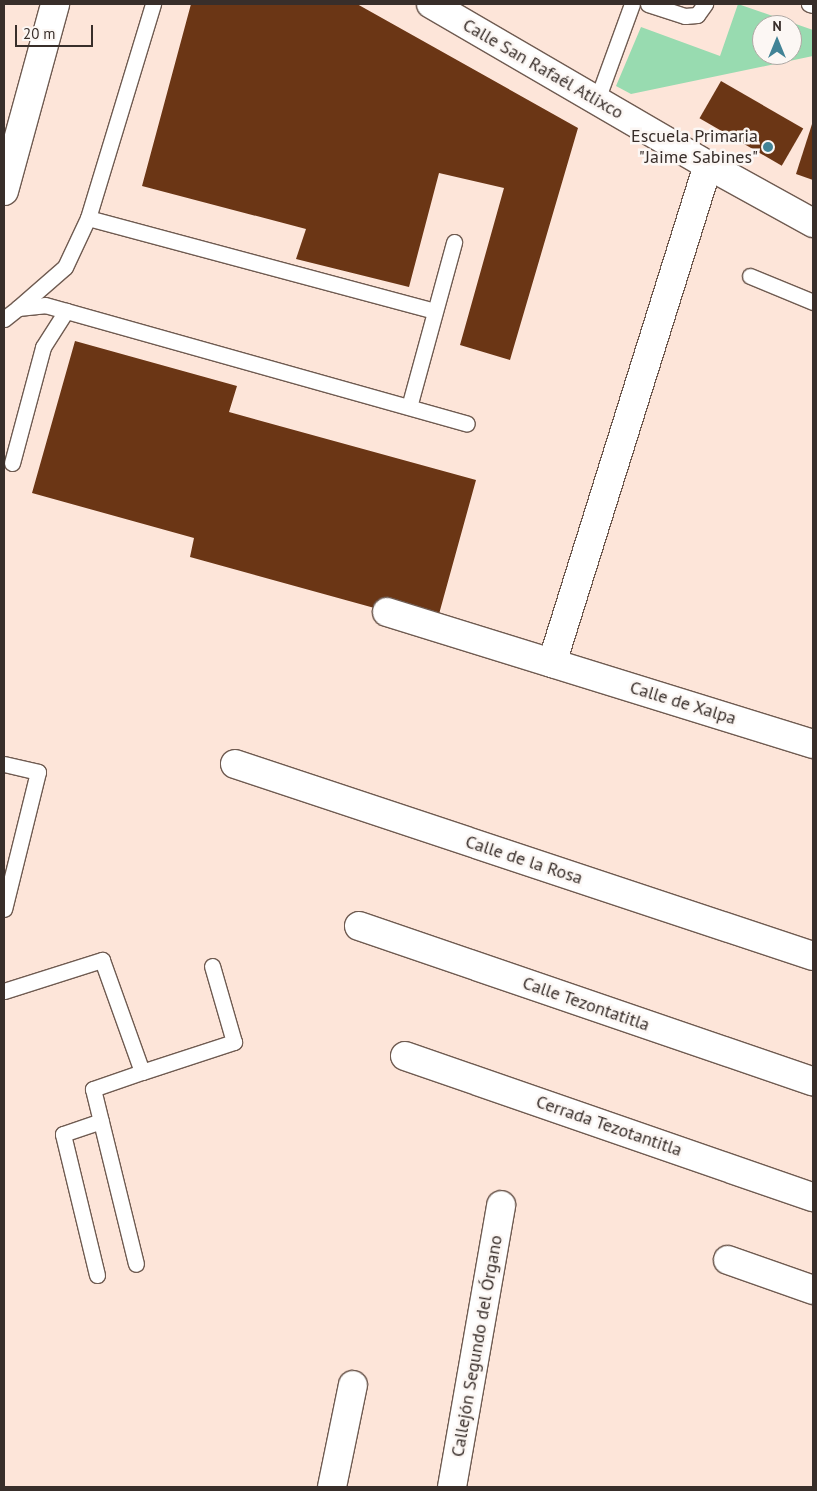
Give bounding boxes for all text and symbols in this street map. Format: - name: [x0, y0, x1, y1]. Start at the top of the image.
- street label: Calle San Rafaél Atlixco: [459, 14, 627, 124]
- scale bar: [18, 15, 95, 47]
- north arrow: [752, 15, 802, 65]
- text: N: [772, 17, 782, 35]
- text: 20 m: [23, 24, 56, 43]
- place label: Escuela Primaria "Jaime Sabines": [631, 126, 758, 168]
- marker: Escuela Primaria "Jaime Sabines": [762, 141, 774, 153]
- street label: Calle de Xalpa: [627, 677, 739, 729]
- street label: Calle de la Rosa: [463, 831, 585, 889]
- street label: Calle Tezontatitla: [519, 972, 653, 1036]
- street label: Cerrada Tezotantitla: [533, 1091, 685, 1161]
- street label: Callejón Segundo del Órgano: [447, 1233, 507, 1459]

